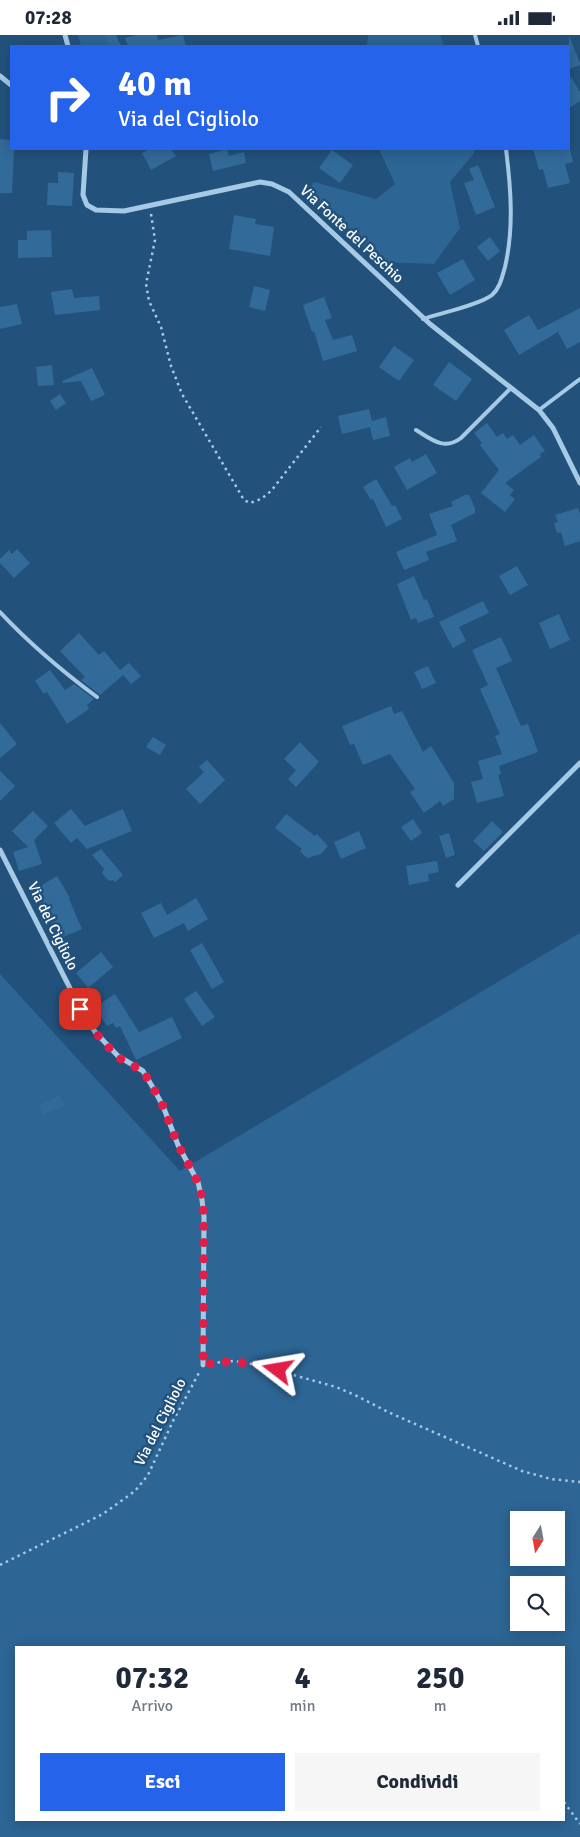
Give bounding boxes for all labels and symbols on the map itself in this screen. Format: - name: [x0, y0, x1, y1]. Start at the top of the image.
- street label: Via Fonte del Peschio: [296, 181, 408, 287]
- street label: Via del Cigliolo: [24, 879, 82, 973]
- pin: [59, 988, 101, 1030]
- position arrow: [251, 1343, 303, 1395]
- street label: Via del Cigliolo: [130, 1375, 190, 1469]
- north arrow: [510, 1511, 565, 1566]

